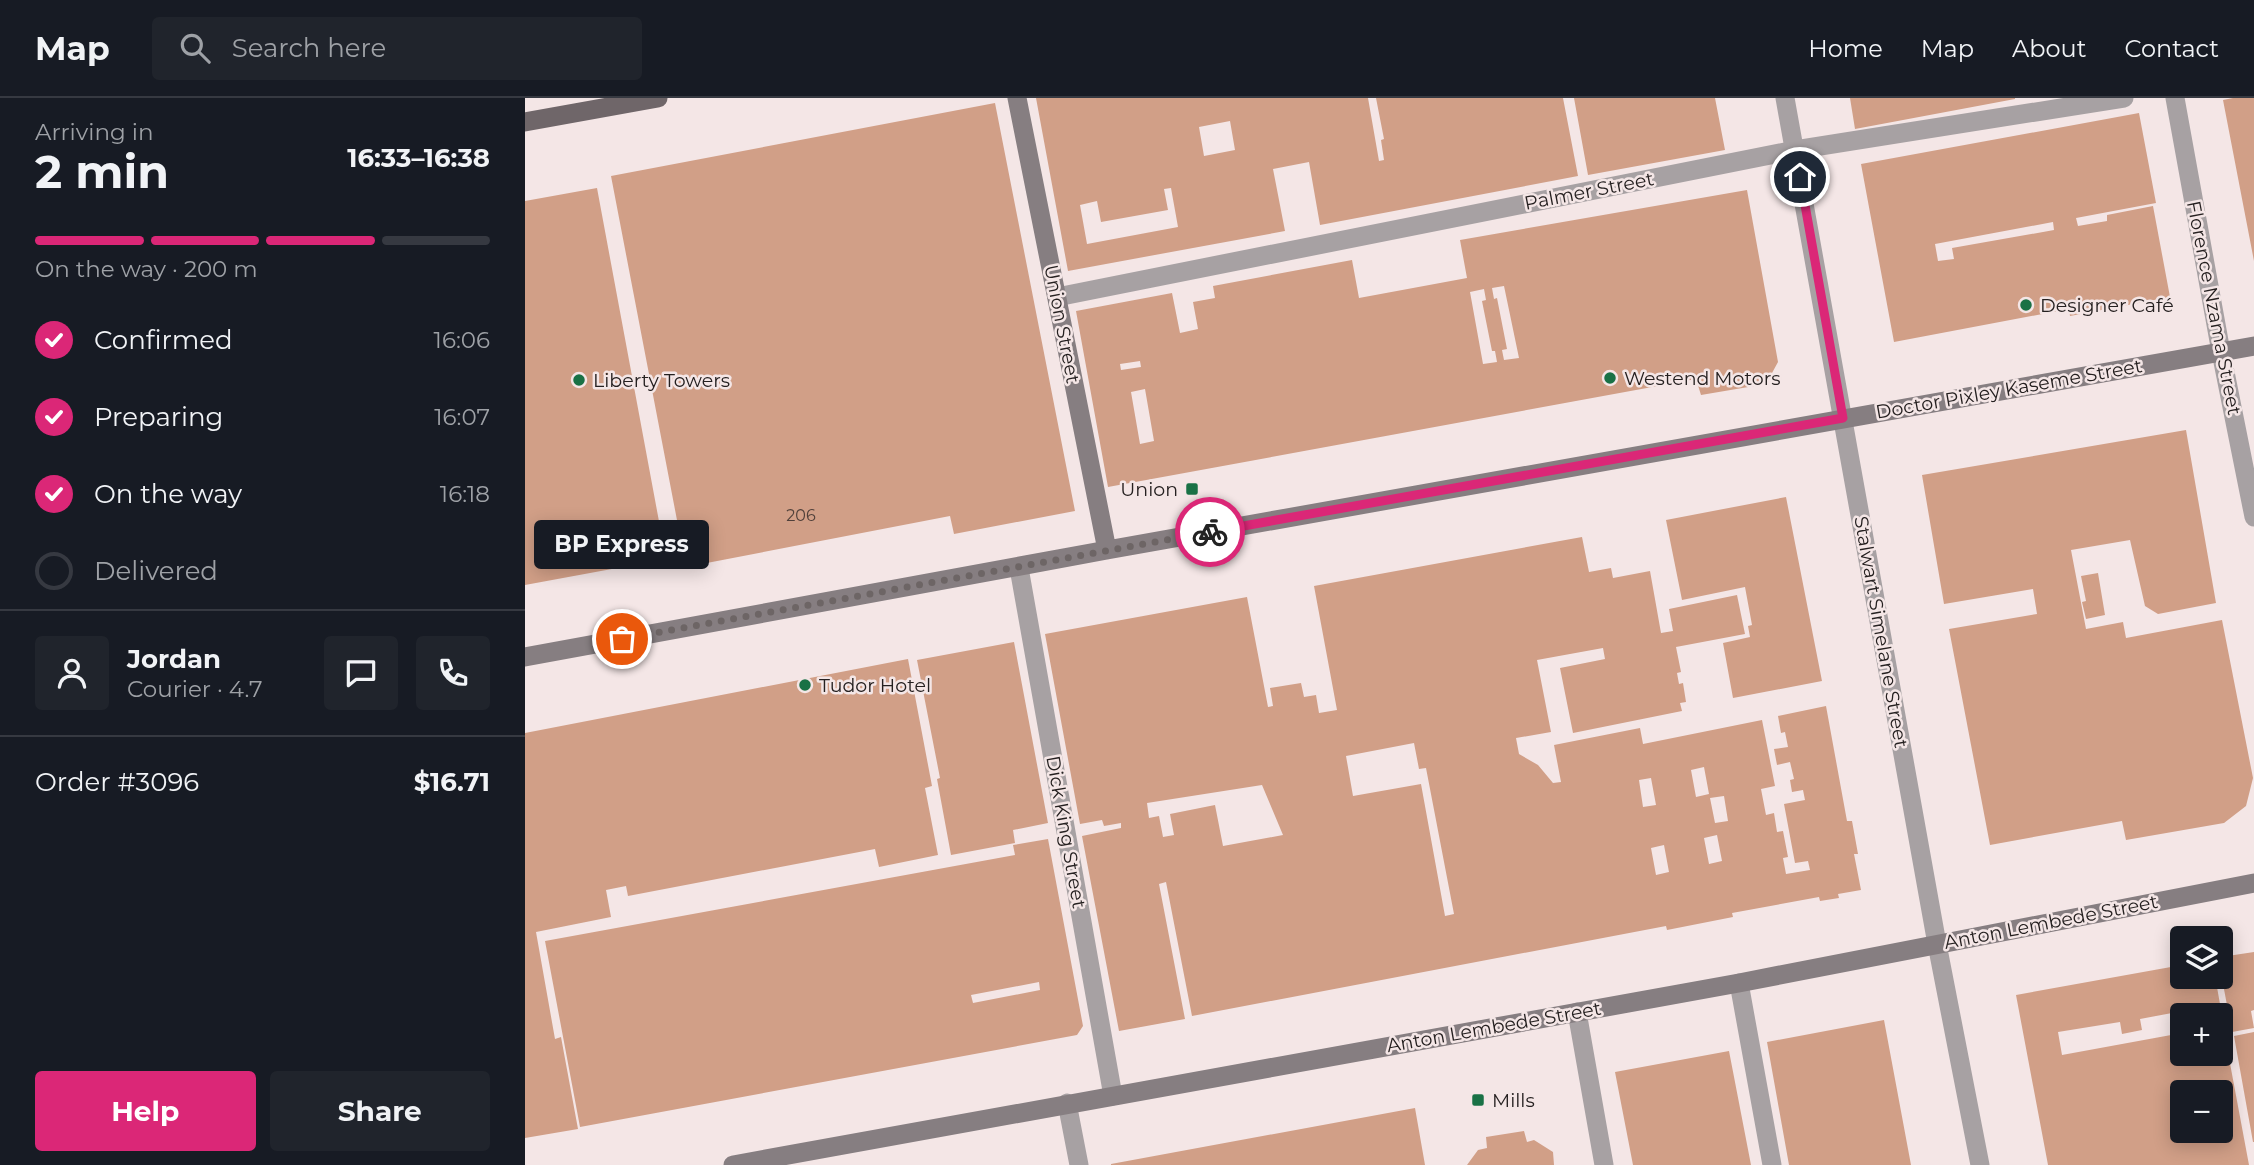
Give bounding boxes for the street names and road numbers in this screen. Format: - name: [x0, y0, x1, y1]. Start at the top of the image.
- street label: Palmer Street: [1522, 167, 1656, 215]
- street label: Florence Nzama Street: [2182, 199, 2246, 417]
- street label: Union Street: [1039, 263, 1085, 385]
- street label: Doctor Pixley Kaseme Street: [1874, 354, 2144, 424]
- street label: Stalwart Simelane Street: [1849, 514, 1913, 750]
- street label: Dick King Street: [1041, 754, 1091, 910]
- street label: Anton Lembede Street: [1942, 890, 2160, 954]
- street label: Anton Lembede Street: [1385, 997, 1603, 1057]

